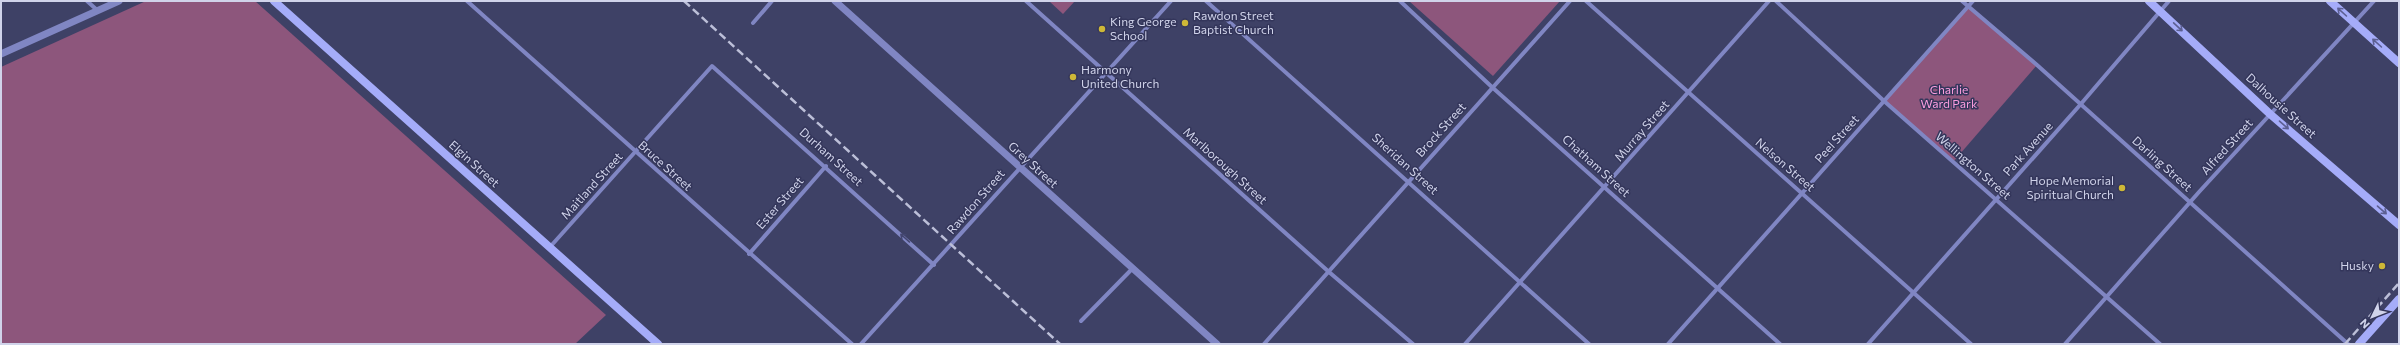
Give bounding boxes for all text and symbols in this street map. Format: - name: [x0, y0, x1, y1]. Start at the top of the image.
- place label: Rawdon Street Baptist Church: [1193, 8, 1274, 36]
- one-way arrow: [2337, 8, 2348, 17]
- place label: King George School: [1110, 14, 1177, 42]
- marker: Rawdon Street Baptist Church: [1180, 18, 1190, 28]
- one-way arrow: [2173, 23, 2183, 32]
- marker: King George School: [1097, 24, 1107, 34]
- one-way arrow: [2372, 39, 2382, 48]
- place label: Harmony United Church: [1081, 62, 1159, 90]
- street label: Dalhousie Street: [2244, 70, 2320, 141]
- marker: Harmony United Church: [1068, 72, 1078, 82]
- park label: Charlie Ward Park: [1921, 82, 1978, 110]
- street label: Murray Street: [1611, 97, 1672, 164]
- street label: Brock Street: [1412, 99, 1468, 159]
- street label: Peel Street: [1811, 112, 1861, 165]
- street label: Alfred Street: [2198, 116, 2255, 177]
- street label: Park Avenue: [2000, 119, 2055, 178]
- one-way arrow: [2278, 121, 2289, 130]
- street label: Durham Street: [797, 124, 866, 188]
- street label: Marlborough Street: [1181, 124, 1270, 207]
- street label: Wellington Street: [1933, 129, 2014, 202]
- street label: Sheridan Street: [1370, 130, 1442, 197]
- street label: Chatham Street: [1560, 131, 1633, 199]
- street label: Darling Street: [2130, 133, 2196, 194]
- street label: Nelson Street: [1753, 135, 1818, 194]
- street label: Elgin Street: [447, 137, 503, 190]
- street label: Bruce Street: [636, 137, 696, 193]
- street label: Grey Street: [1006, 138, 1061, 190]
- street label: Maitland Street: [558, 149, 625, 222]
- street label: Rawdon Street: [943, 166, 1007, 236]
- street label: Ester Street: [753, 173, 806, 231]
- place label: Hope Memorial Spiritual Church: [2026, 173, 2114, 201]
- marker: Hope Memorial Spiritual Church: [2117, 183, 2127, 193]
- one-way arrow: [2377, 206, 2387, 215]
- one-way arrow: [900, 234, 911, 243]
- place label: Husky: [2340, 258, 2374, 272]
- marker: Husky: [2377, 261, 2387, 271]
- north arrow: [2352, 297, 2392, 337]
- text: N: [2357, 317, 2372, 332]

